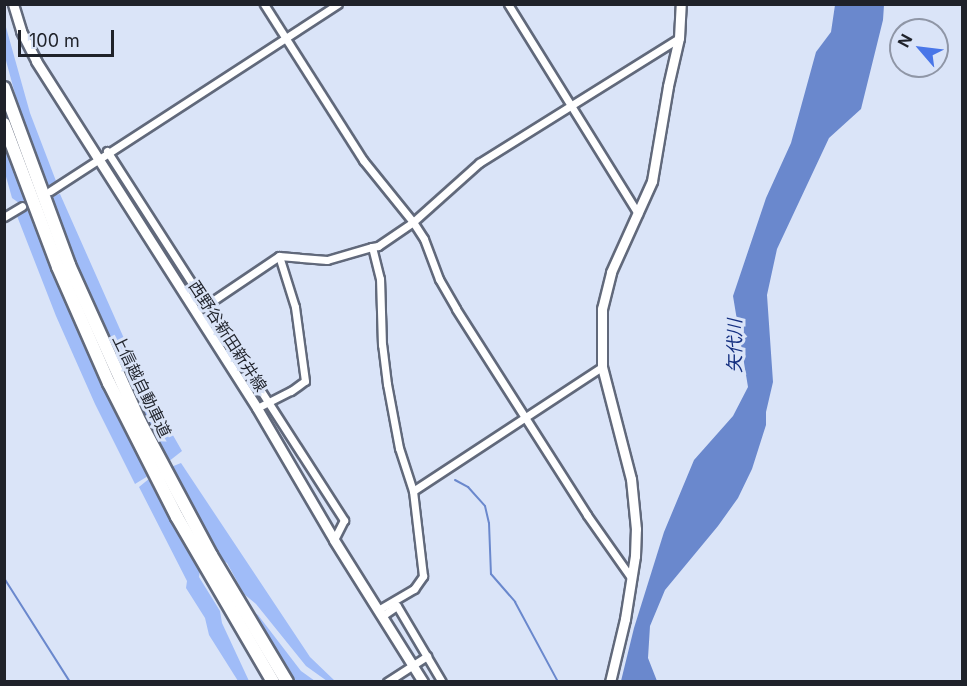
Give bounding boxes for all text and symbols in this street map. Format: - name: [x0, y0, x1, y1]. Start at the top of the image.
- scale bar: [21, 18, 117, 56]
- north arrow: [889, 18, 949, 78]
- text: 100 m: [29, 30, 80, 51]
- text: N: [893, 30, 917, 51]
- street label: 西野谷新田新井線: [185, 277, 271, 395]
- water label: 矢代川: [724, 319, 746, 373]
- street label: 上信越自動車道: [109, 331, 175, 441]

